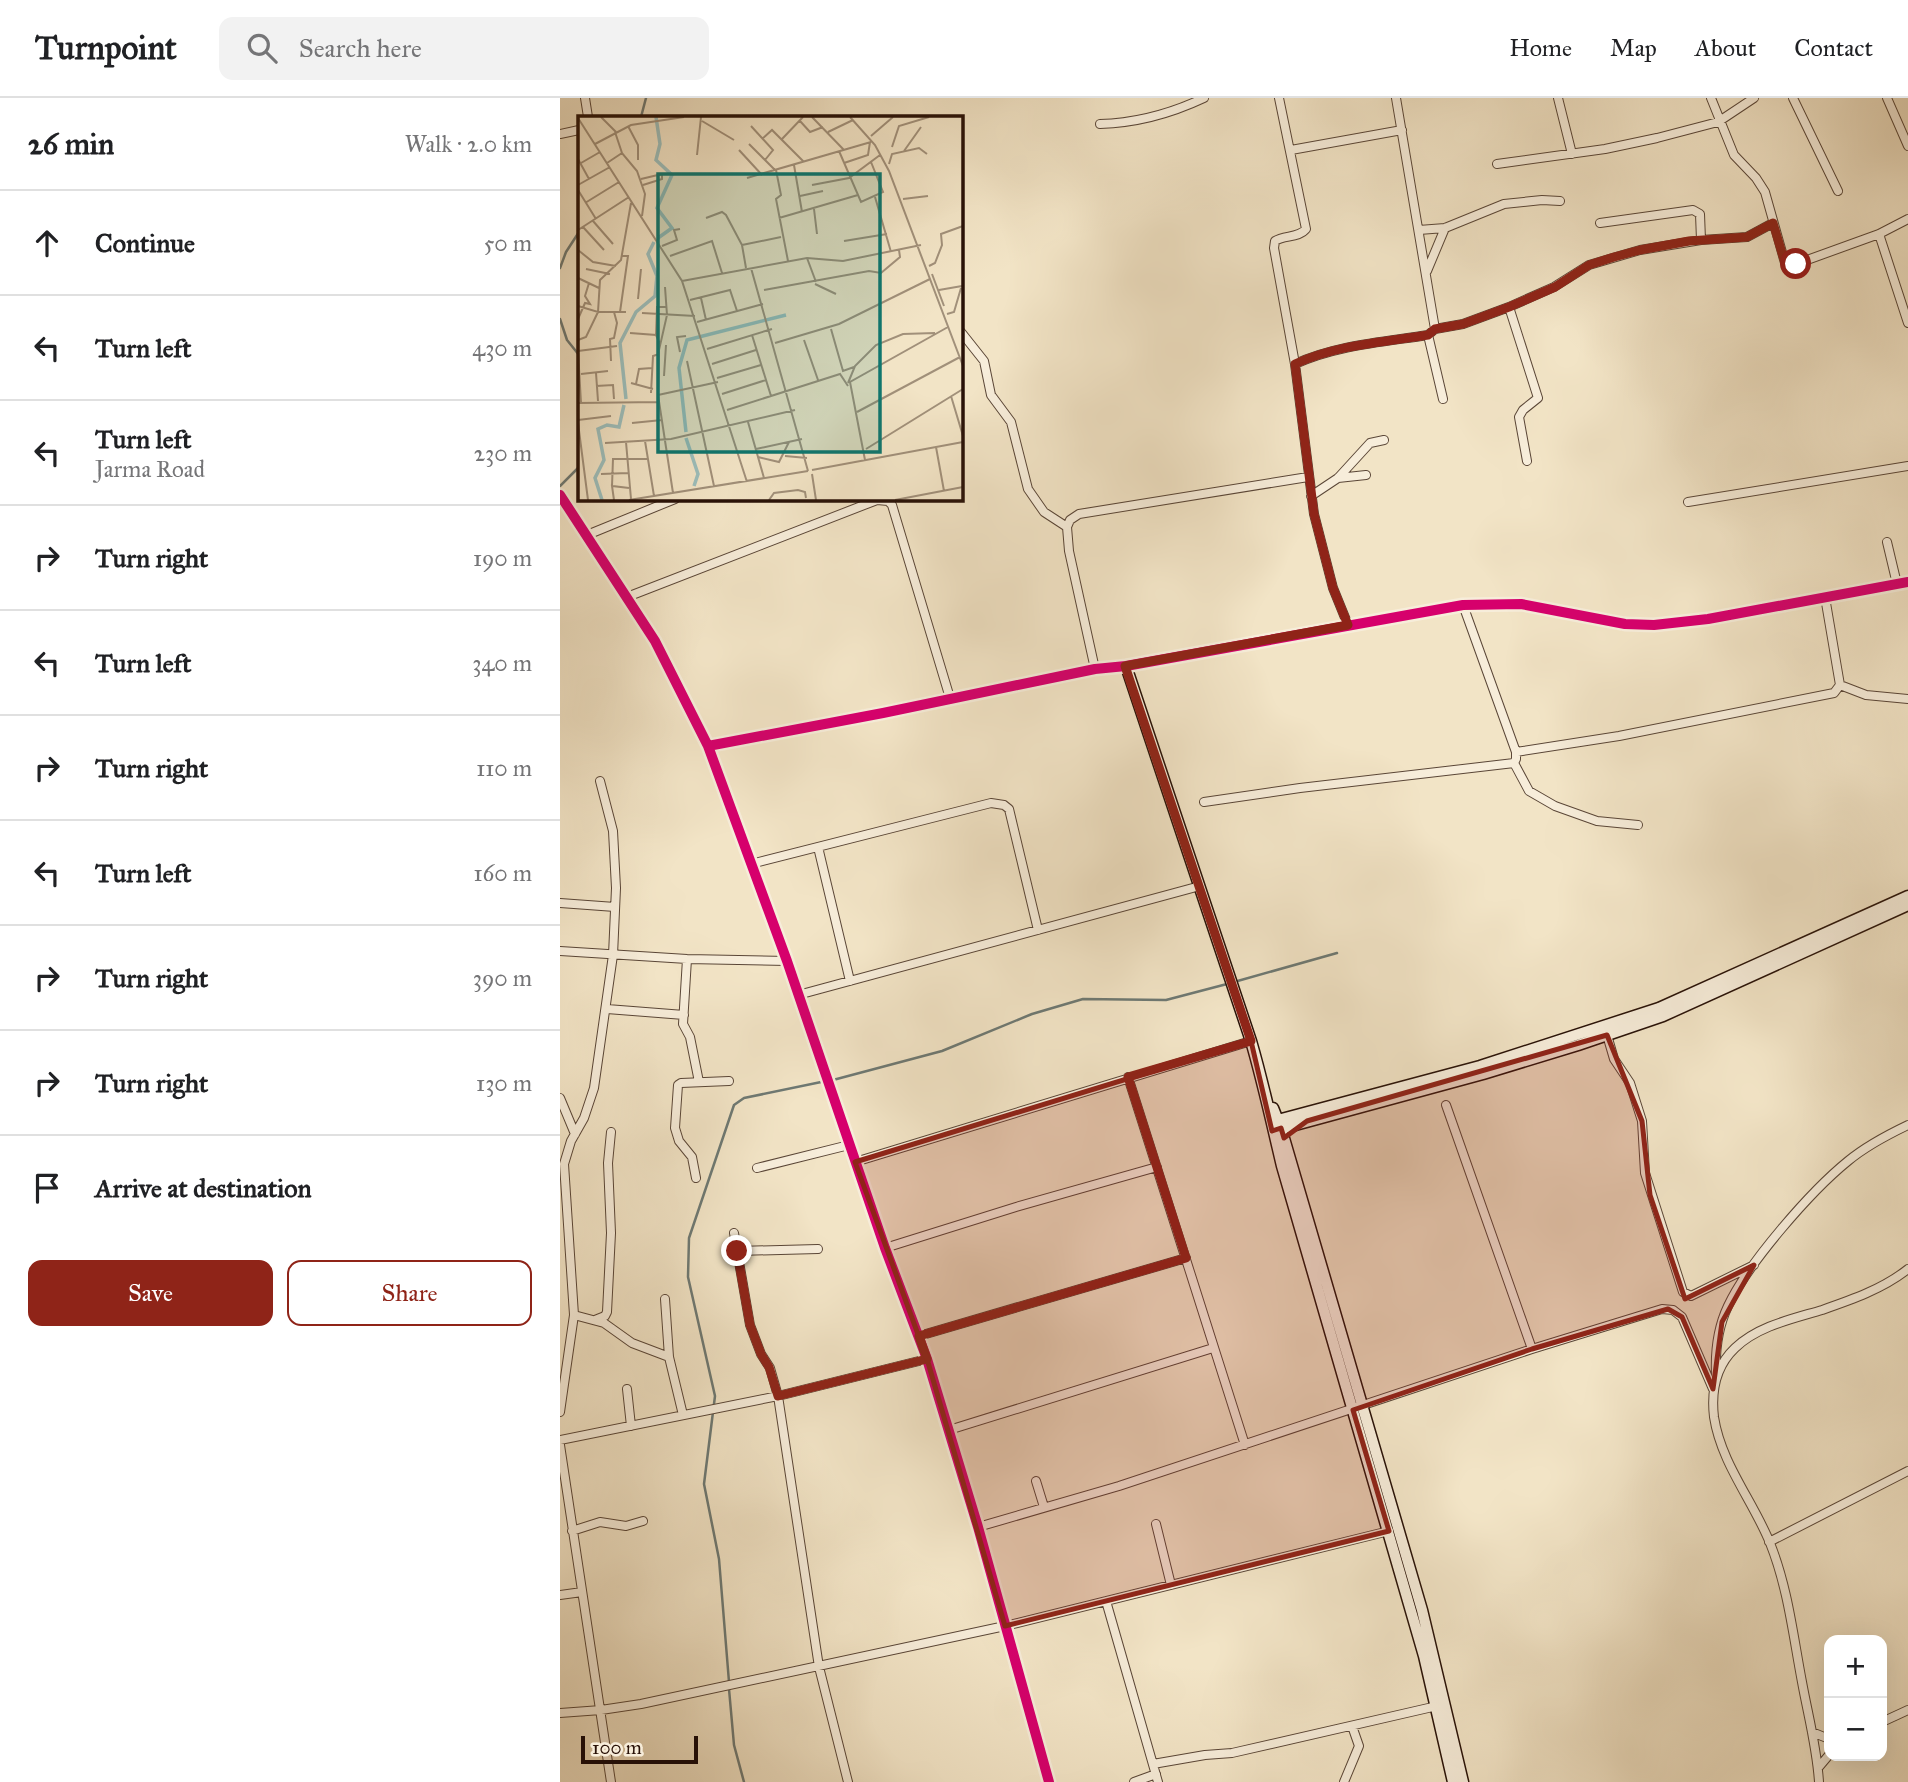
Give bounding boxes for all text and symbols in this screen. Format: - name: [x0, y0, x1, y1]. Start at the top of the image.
- search box: [219, 17, 709, 80]
- text: Turnpoint: [35, 28, 177, 68]
- icon: search: [243, 29, 281, 67]
- text: Search here: [299, 32, 422, 64]
- text: Home: [1509, 33, 1572, 63]
- text: Map: [1610, 33, 1657, 63]
- text: About: [1695, 33, 1756, 63]
- text: Contact: [1794, 33, 1873, 63]
- inset map: [578, 116, 962, 500]
- text: 26 min: [28, 126, 114, 162]
- text: Walk · 2.0 km: [405, 130, 532, 158]
- icon: ahead: [28, 224, 66, 262]
- text: Continue: [95, 227, 195, 259]
- text: 50 m: [484, 229, 532, 257]
- route start: [1780, 248, 1811, 279]
- icon: left: [28, 329, 66, 367]
- text: Turn left: [95, 332, 191, 364]
- text: 430 m: [472, 334, 532, 362]
- text: Turn left: [95, 423, 191, 455]
- icon: left: [28, 434, 66, 472]
- text: 230 m: [474, 439, 532, 467]
- text: Jarma Road: [95, 455, 205, 483]
- icon: right: [28, 539, 66, 577]
- text: Turn right: [95, 542, 208, 574]
- text: 190 m: [473, 544, 532, 572]
- icon: left: [28, 644, 66, 682]
- text: Turn left: [95, 647, 191, 679]
- text: 340 m: [472, 649, 532, 677]
- icon: right: [28, 749, 66, 787]
- text: Turn right: [95, 752, 208, 784]
- text: 110 m: [476, 754, 532, 782]
- icon: left: [28, 854, 66, 892]
- text: Turn left: [95, 857, 191, 889]
- text: 160 m: [474, 859, 532, 887]
- icon: right: [28, 959, 66, 997]
- text: Turn right: [95, 962, 208, 994]
- text: 390 m: [473, 964, 532, 992]
- icon: right: [28, 1064, 66, 1102]
- text: Turn right: [95, 1067, 208, 1099]
- text: 130 m: [476, 1069, 532, 1097]
- icon: arrive: [28, 1169, 66, 1207]
- text: Arrive at destination: [95, 1172, 312, 1204]
- route end: [721, 1235, 752, 1266]
- button: Save: [28, 1260, 273, 1326]
- button: Share: [287, 1260, 532, 1326]
- map controls: [1824, 1635, 1887, 1761]
- button: +: [1824, 1635, 1887, 1698]
- button: −: [1824, 1698, 1887, 1761]
- scale bar: [581, 1733, 698, 1765]
- text: 100 m: [592, 1736, 642, 1759]

